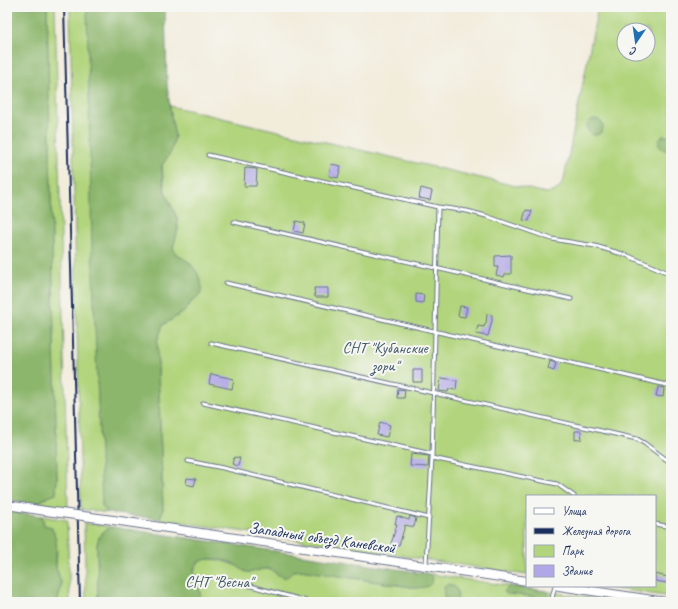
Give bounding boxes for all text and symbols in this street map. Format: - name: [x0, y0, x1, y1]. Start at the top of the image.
- north arrow: [616, 22, 656, 62]
- text: С: [628, 44, 638, 59]
- park label: СНТ "Кубанские зори": [342, 338, 429, 376]
- legend: [526, 495, 656, 587]
- text: Улица: [562, 503, 587, 519]
- street label: Западный объезд Каневской: [247, 518, 398, 558]
- text: Железная дорога: [562, 523, 631, 539]
- text: Парк: [562, 543, 585, 559]
- text: Здание: [562, 563, 593, 579]
- park label: СНТ "Весна": [185, 572, 256, 592]

